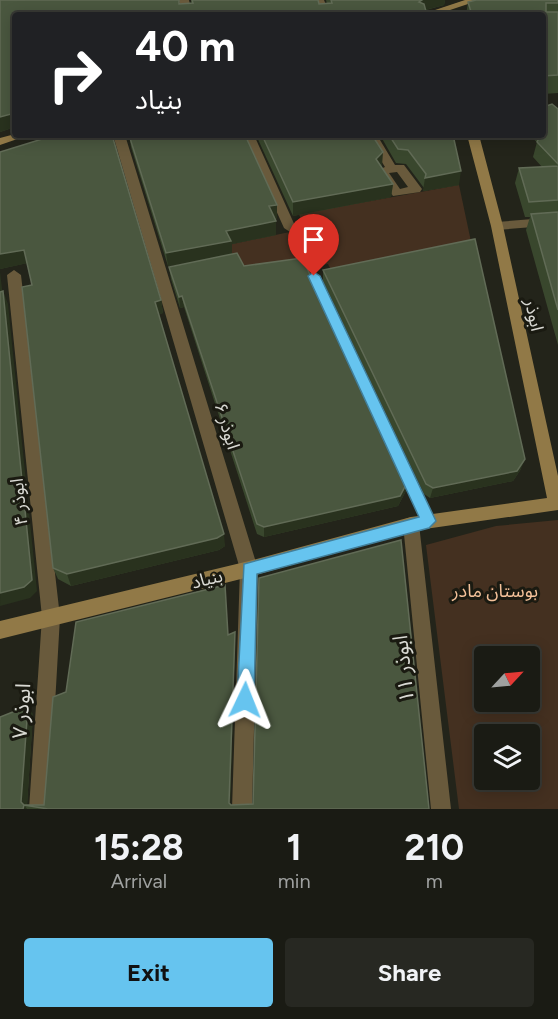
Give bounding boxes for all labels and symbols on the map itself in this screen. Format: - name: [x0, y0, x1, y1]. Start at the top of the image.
- pin: [288, 214, 339, 276]
- street label: ابوذر: [520, 296, 548, 333]
- street label: ابوذر ۶: [210, 400, 244, 452]
- street label: ابوذر ۴: [6, 477, 32, 527]
- street label: بنیاد: [189, 565, 225, 593]
- park label: بوستان مادر: [451, 580, 538, 602]
- street label: ابوذر ۱۱: [387, 634, 419, 704]
- north arrow: [474, 646, 540, 712]
- position arrow: [213, 668, 277, 732]
- street label: ابوذر ۷: [7, 682, 35, 740]

